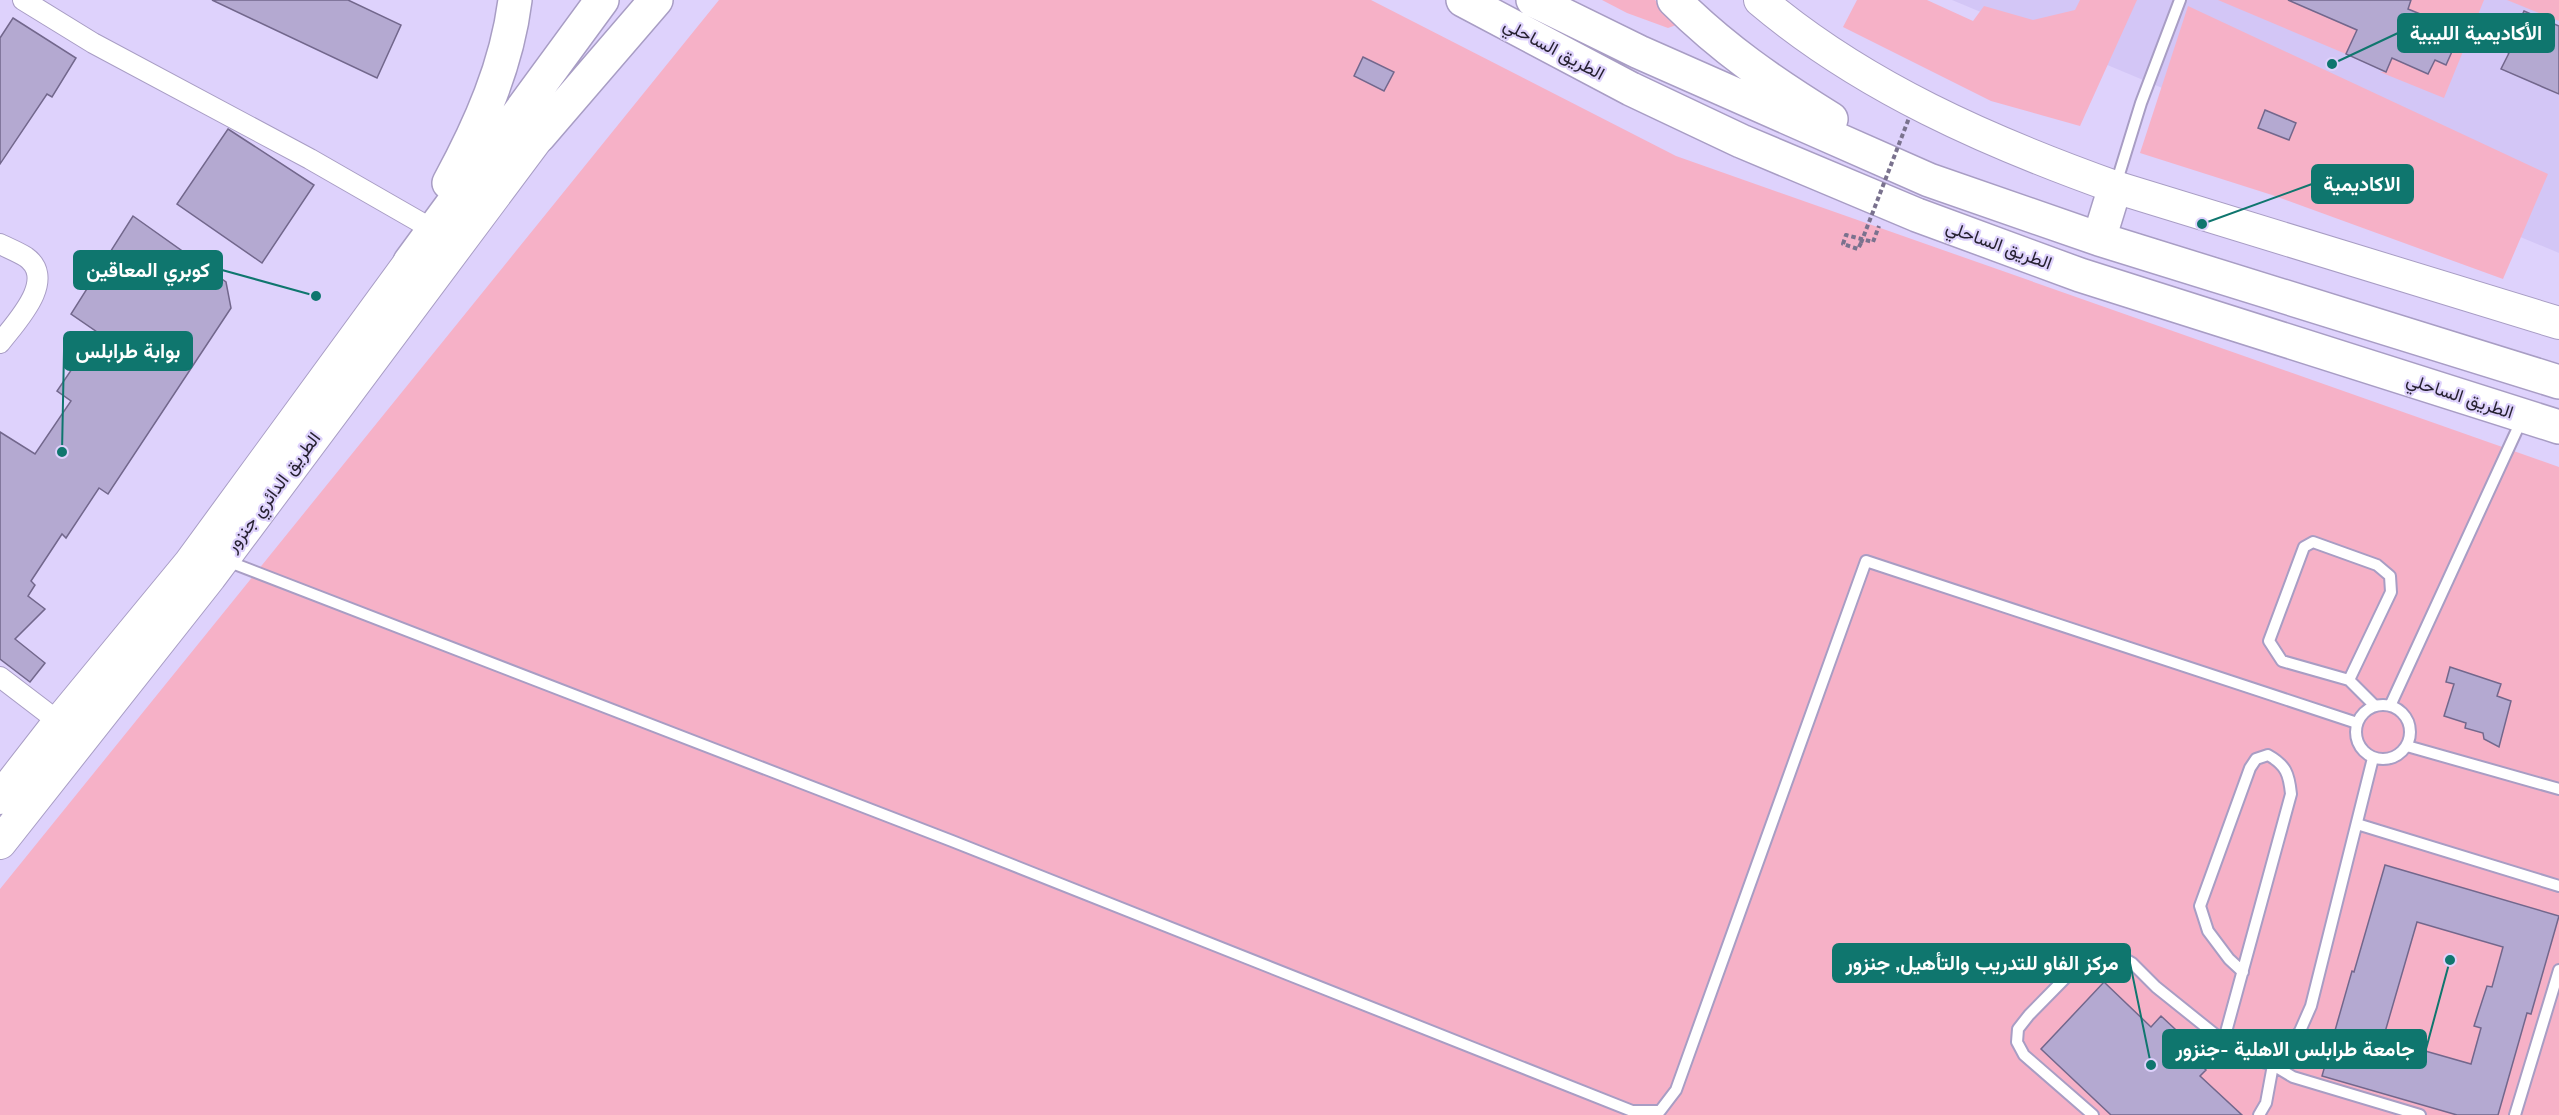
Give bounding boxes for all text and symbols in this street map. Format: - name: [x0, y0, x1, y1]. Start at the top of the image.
- street label: الطريق الساحلي: [1498, 12, 1609, 88]
- callout: الأكاديمية الليبية: [2398, 14, 2554, 52]
- text: الأكاديمية الليبية: [2410, 20, 2542, 47]
- callout: الاكاديمية: [2312, 165, 2413, 203]
- text: الاكاديمية: [2323, 171, 2401, 198]
- street label: الطريق الساحلي: [1942, 215, 2055, 278]
- callout: كوبري المعاقين: [74, 251, 222, 289]
- text: كوبري المعاقين: [86, 257, 210, 287]
- callout: بوابة طرابلس: [64, 332, 192, 370]
- text: بوابة طرابلس: [76, 338, 180, 365]
- street label: الطريق الساحلي: [2402, 367, 2517, 427]
- street label: الطريق الدائري جنزور: [219, 427, 328, 560]
- callout: مركز الفاو للتدريب والتأهيل, جنزور: [1833, 944, 2130, 982]
- text: مركز الفاو للتدريب والتأهيل, جنزور: [1844, 950, 2119, 977]
- callout: جامعة طرابلس الاهلية -جنزور: [2163, 1030, 2426, 1068]
- text: جامعة طرابلس الاهلية -جنزور: [2174, 1036, 2415, 1063]

